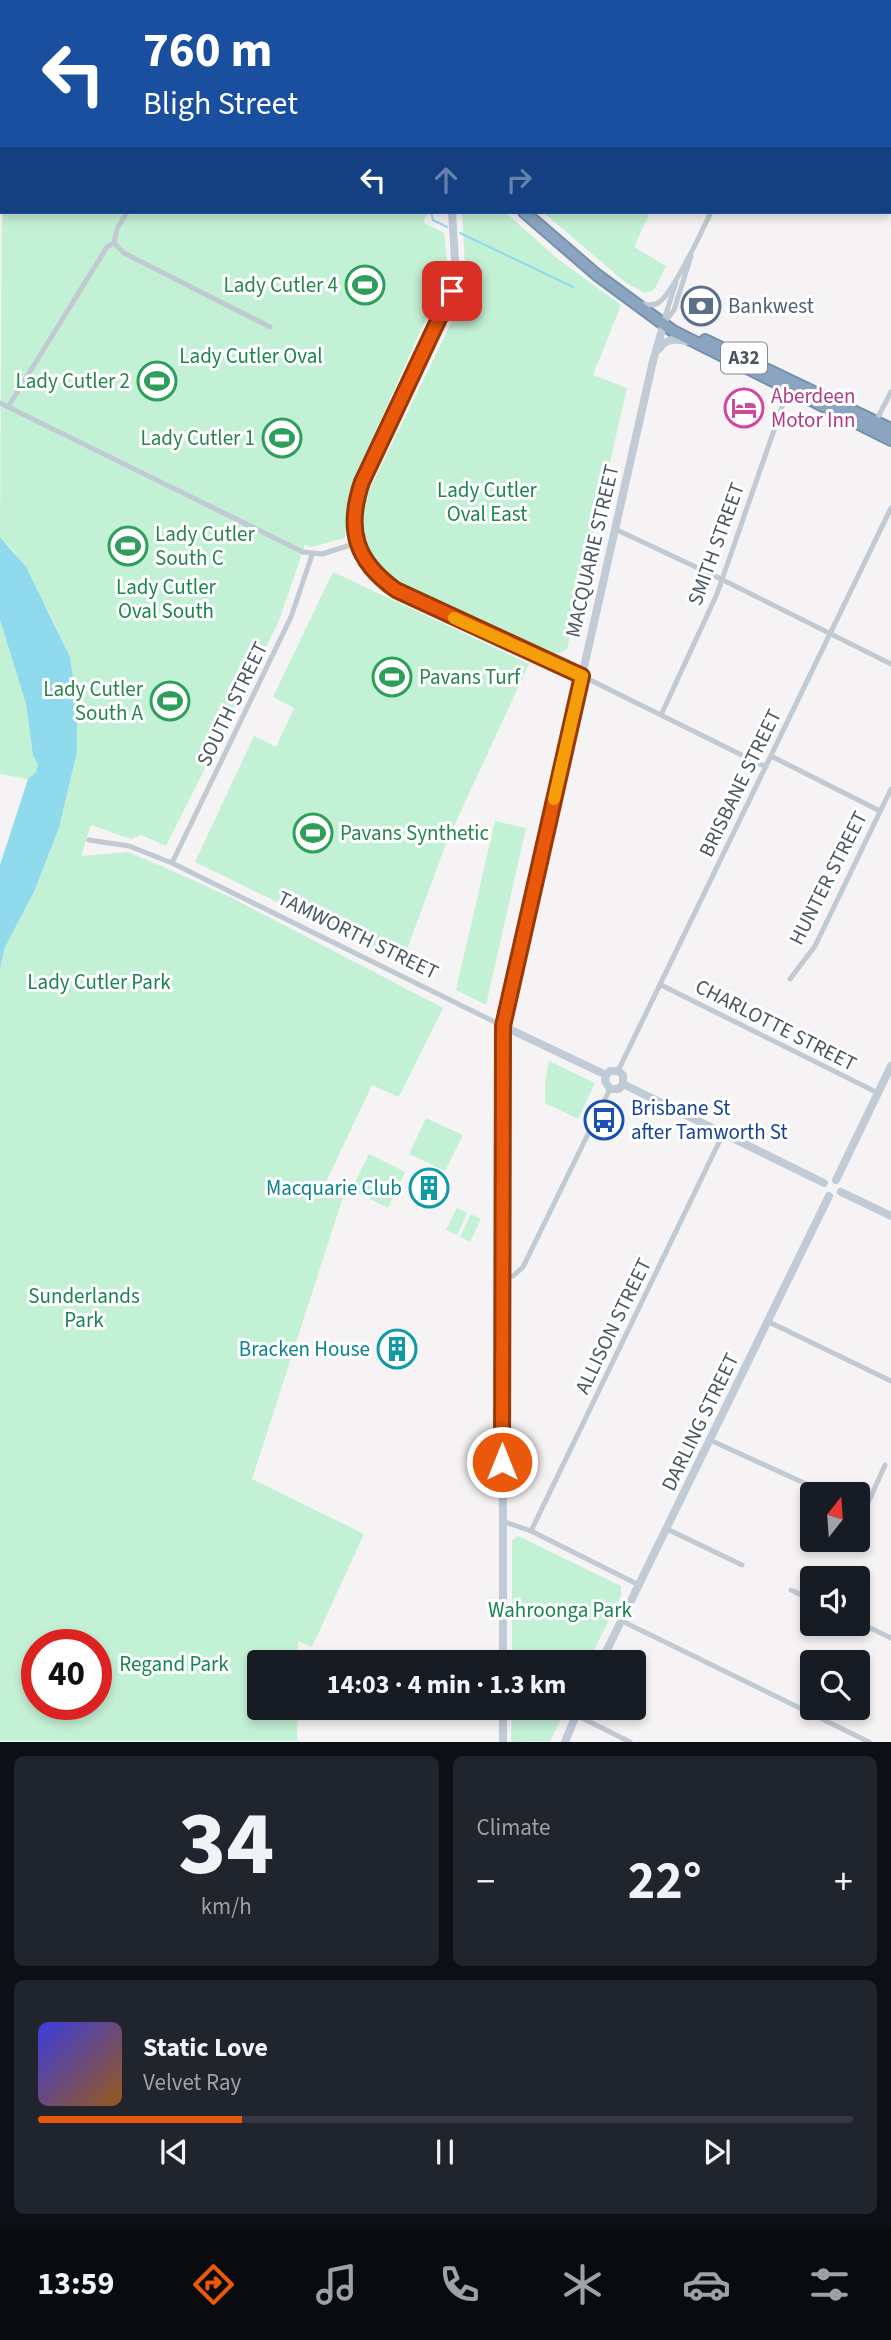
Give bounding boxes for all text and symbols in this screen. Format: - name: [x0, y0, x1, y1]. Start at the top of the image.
- text: 760 m: [143, 16, 272, 86]
- icon: left: [28, 28, 119, 119]
- text: Bligh Street: [143, 81, 298, 127]
- icon: left: [354, 161, 392, 199]
- icon: ahead: [427, 161, 465, 199]
- icon: right: [500, 161, 538, 199]
- pin: [422, 261, 482, 321]
- sports icon: Lady Cutler 4: [344, 264, 386, 306]
- place label: Lady Cutler 4: [224, 270, 338, 300]
- icon: arrive: [433, 272, 471, 310]
- bank icon: Bankwest: [680, 285, 722, 327]
- place label: Bankwest: [728, 291, 814, 321]
- park label: Lady Cutler Oval: [179, 341, 323, 371]
- road number: A32: [721, 342, 767, 374]
- sports icon: Lady Cutler 2: [136, 360, 178, 402]
- place label: Lady Cutler 2: [16, 366, 130, 396]
- place label: Aberdeen Motor Inn: [771, 381, 855, 435]
- hotel icon: Aberdeen Motor Inn: [723, 387, 765, 429]
- sports icon: Lady Cutler 1: [261, 417, 303, 459]
- place label: Lady Cutler 1: [141, 423, 255, 453]
- street label: MACQUARIE STREET: [558, 462, 626, 640]
- park label: Lady Cutler Oval East: [437, 475, 538, 529]
- street label: SMITH STREET: [680, 478, 752, 610]
- place label: Lady Cutler South C: [155, 519, 256, 573]
- sports icon: Lady Cutler South C: [107, 525, 149, 567]
- park label: Lady Cutler Oval South: [116, 572, 217, 626]
- street label: SOUTH STREET: [189, 637, 275, 771]
- sports icon: Pavans Turf: [371, 656, 413, 698]
- place label: Pavans Turf: [419, 662, 521, 692]
- place label: Lady Cutler South A: [43, 674, 144, 728]
- sports icon: Lady Cutler South A: [149, 680, 191, 722]
- street label: BRISBANE STREET: [691, 704, 789, 862]
- street label: HUNTER STREET: [781, 806, 875, 950]
- sports icon: Pavans Synthetic: [292, 812, 334, 854]
- place label: Pavans Synthetic: [340, 818, 490, 848]
- street label: TAMWORTH STREET: [273, 883, 443, 987]
- park label: Lady Cutler Park: [27, 967, 171, 997]
- street label: CHARLOTTE STREET: [690, 971, 862, 1079]
- place label: Brisbane St after Tamworth St: [631, 1093, 788, 1147]
- bus stop icon: Brisbane St after Tamworth St: [583, 1099, 625, 1141]
- building icon: Macquarie Club: [408, 1167, 450, 1209]
- place label: Macquarie Club: [266, 1173, 402, 1203]
- street label: ALLISON STREET: [567, 1253, 659, 1399]
- park label: Sunderlands Park: [28, 1281, 140, 1335]
- building icon: Bracken House: [376, 1328, 418, 1370]
- place label: Bracken House: [239, 1334, 370, 1364]
- street label: DARLING STREET: [654, 1348, 746, 1496]
- position arrow: [465, 1425, 539, 1499]
- north arrow: [800, 1482, 870, 1552]
- map controls: [800, 1482, 870, 1720]
- button: sound: [800, 1566, 870, 1636]
- park label: Wahroonga Park: [488, 1595, 632, 1625]
- speed limit sign: 40: [21, 1629, 112, 1720]
- park label: Regand Park: [119, 1649, 229, 1679]
- button: search: [800, 1650, 870, 1720]
- text: 14:03 · 4 min · 1.3 km: [327, 1666, 566, 1703]
- text: 34: [178, 1780, 274, 1909]
- text: Climate: [477, 1811, 550, 1844]
- text: 22°: [628, 1845, 702, 1919]
- text: −: [477, 1855, 495, 1909]
- text: +: [834, 1855, 853, 1909]
- text: km/h: [201, 1890, 252, 1923]
- text: Static Love: [143, 2029, 268, 2066]
- text: Velvet Ray: [143, 2066, 241, 2099]
- icon: previous: [155, 2133, 193, 2171]
- icon: pause: [426, 2133, 464, 2171]
- icon: next: [698, 2133, 736, 2171]
- icon: directions: [189, 2260, 238, 2309]
- icon: music: [312, 2260, 361, 2309]
- icon: phone: [435, 2260, 484, 2309]
- icon: climate: [558, 2260, 607, 2309]
- icon: car: [682, 2260, 731, 2309]
- icon: filters: [805, 2260, 854, 2309]
- text: 13:59: [37, 2261, 114, 2307]

